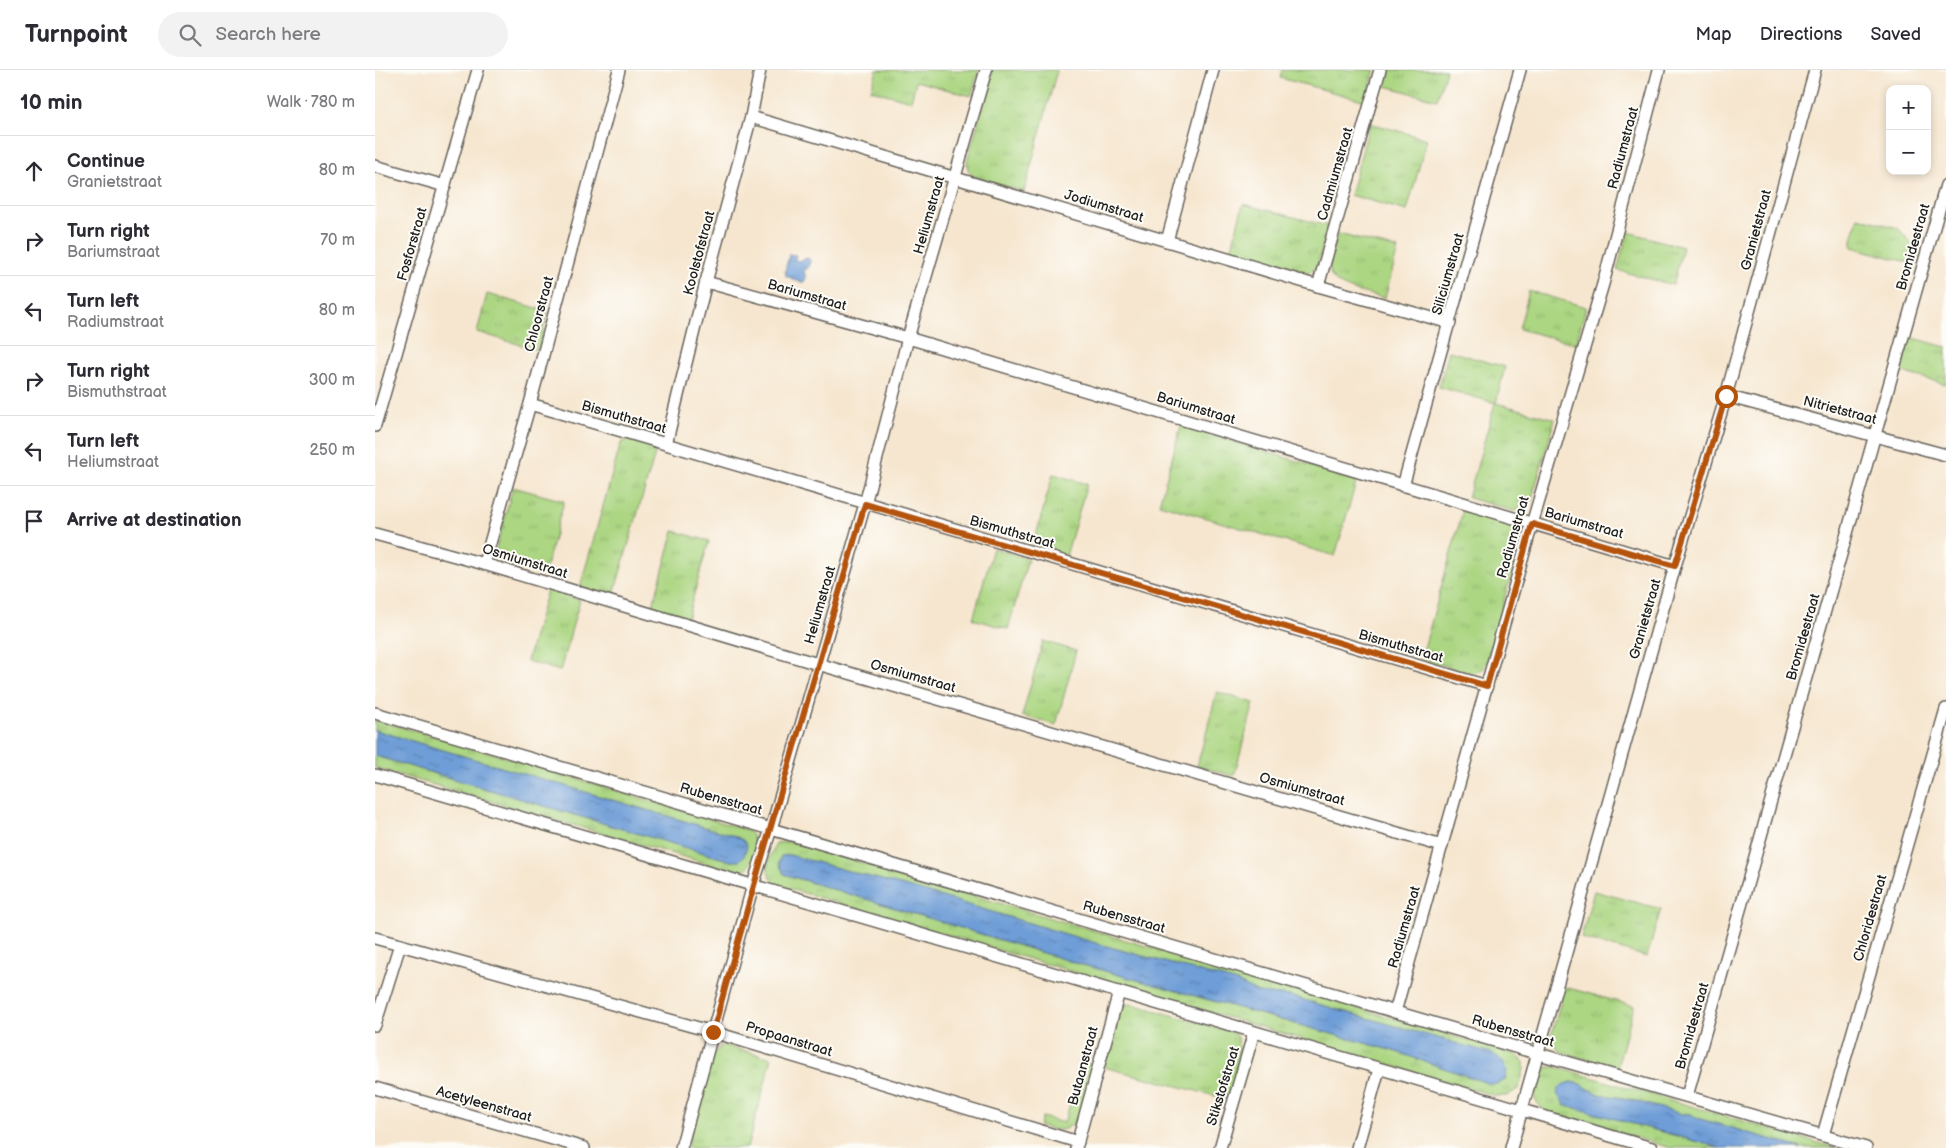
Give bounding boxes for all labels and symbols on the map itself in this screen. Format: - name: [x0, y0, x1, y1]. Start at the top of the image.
- street label: Radiumstraat: [1604, 104, 1642, 191]
- street label: Cadmiumstraat: [1314, 125, 1357, 223]
- street label: Heliumstraat: [910, 173, 948, 256]
- street label: Jodiumstraat: [1062, 186, 1146, 226]
- street label: Granietstraat: [1737, 187, 1775, 272]
- street label: Bromidestraat: [1892, 201, 1934, 292]
- street label: Fosforstraat: [393, 205, 431, 283]
- street label: Koolstofstraat: [680, 208, 719, 297]
- street label: Siliciumstraat: [1428, 230, 1468, 317]
- street label: Chloorstraat: [521, 274, 557, 354]
- street label: Bariumstraat: [766, 276, 849, 315]
- route start: [1715, 385, 1738, 408]
- street label: Bariumstraat: [1155, 388, 1238, 428]
- street label: Nitrietstraat: [1802, 392, 1879, 428]
- street label: Bismuthstraat: [580, 397, 669, 437]
- street label: Radiumstraat: [1493, 493, 1533, 580]
- street label: Bariumstraat: [1543, 504, 1626, 543]
- street label: Bismuthstraat: [968, 512, 1057, 552]
- street label: Osmiumstraat: [480, 540, 570, 582]
- street label: Heliumstraat: [801, 563, 839, 646]
- street label: Granietstraat: [1625, 576, 1665, 661]
- street label: Bromidestraat: [1782, 591, 1824, 682]
- street label: Bismuthstraat: [1357, 626, 1446, 666]
- street label: Osmiumstraat: [868, 656, 958, 696]
- street label: Osmiumstraat: [1257, 769, 1347, 809]
- street label: Rubensstraat: [678, 779, 765, 819]
- street label: Chloridestraat: [1849, 872, 1891, 963]
- street label: Radiumstraat: [1384, 883, 1424, 970]
- street label: Rubensstraat: [1081, 897, 1168, 937]
- street label: Bromidestraat: [1671, 980, 1713, 1071]
- street label: Rubensstraat: [1470, 1011, 1557, 1051]
- street label: Propaanstraat: [744, 1018, 835, 1060]
- route end: [702, 1021, 725, 1044]
- street label: Butaanstraat: [1064, 1024, 1102, 1107]
- street label: Stikstofstraat: [1203, 1044, 1243, 1128]
- street label: Acetyleenstraat: [434, 1082, 534, 1126]

